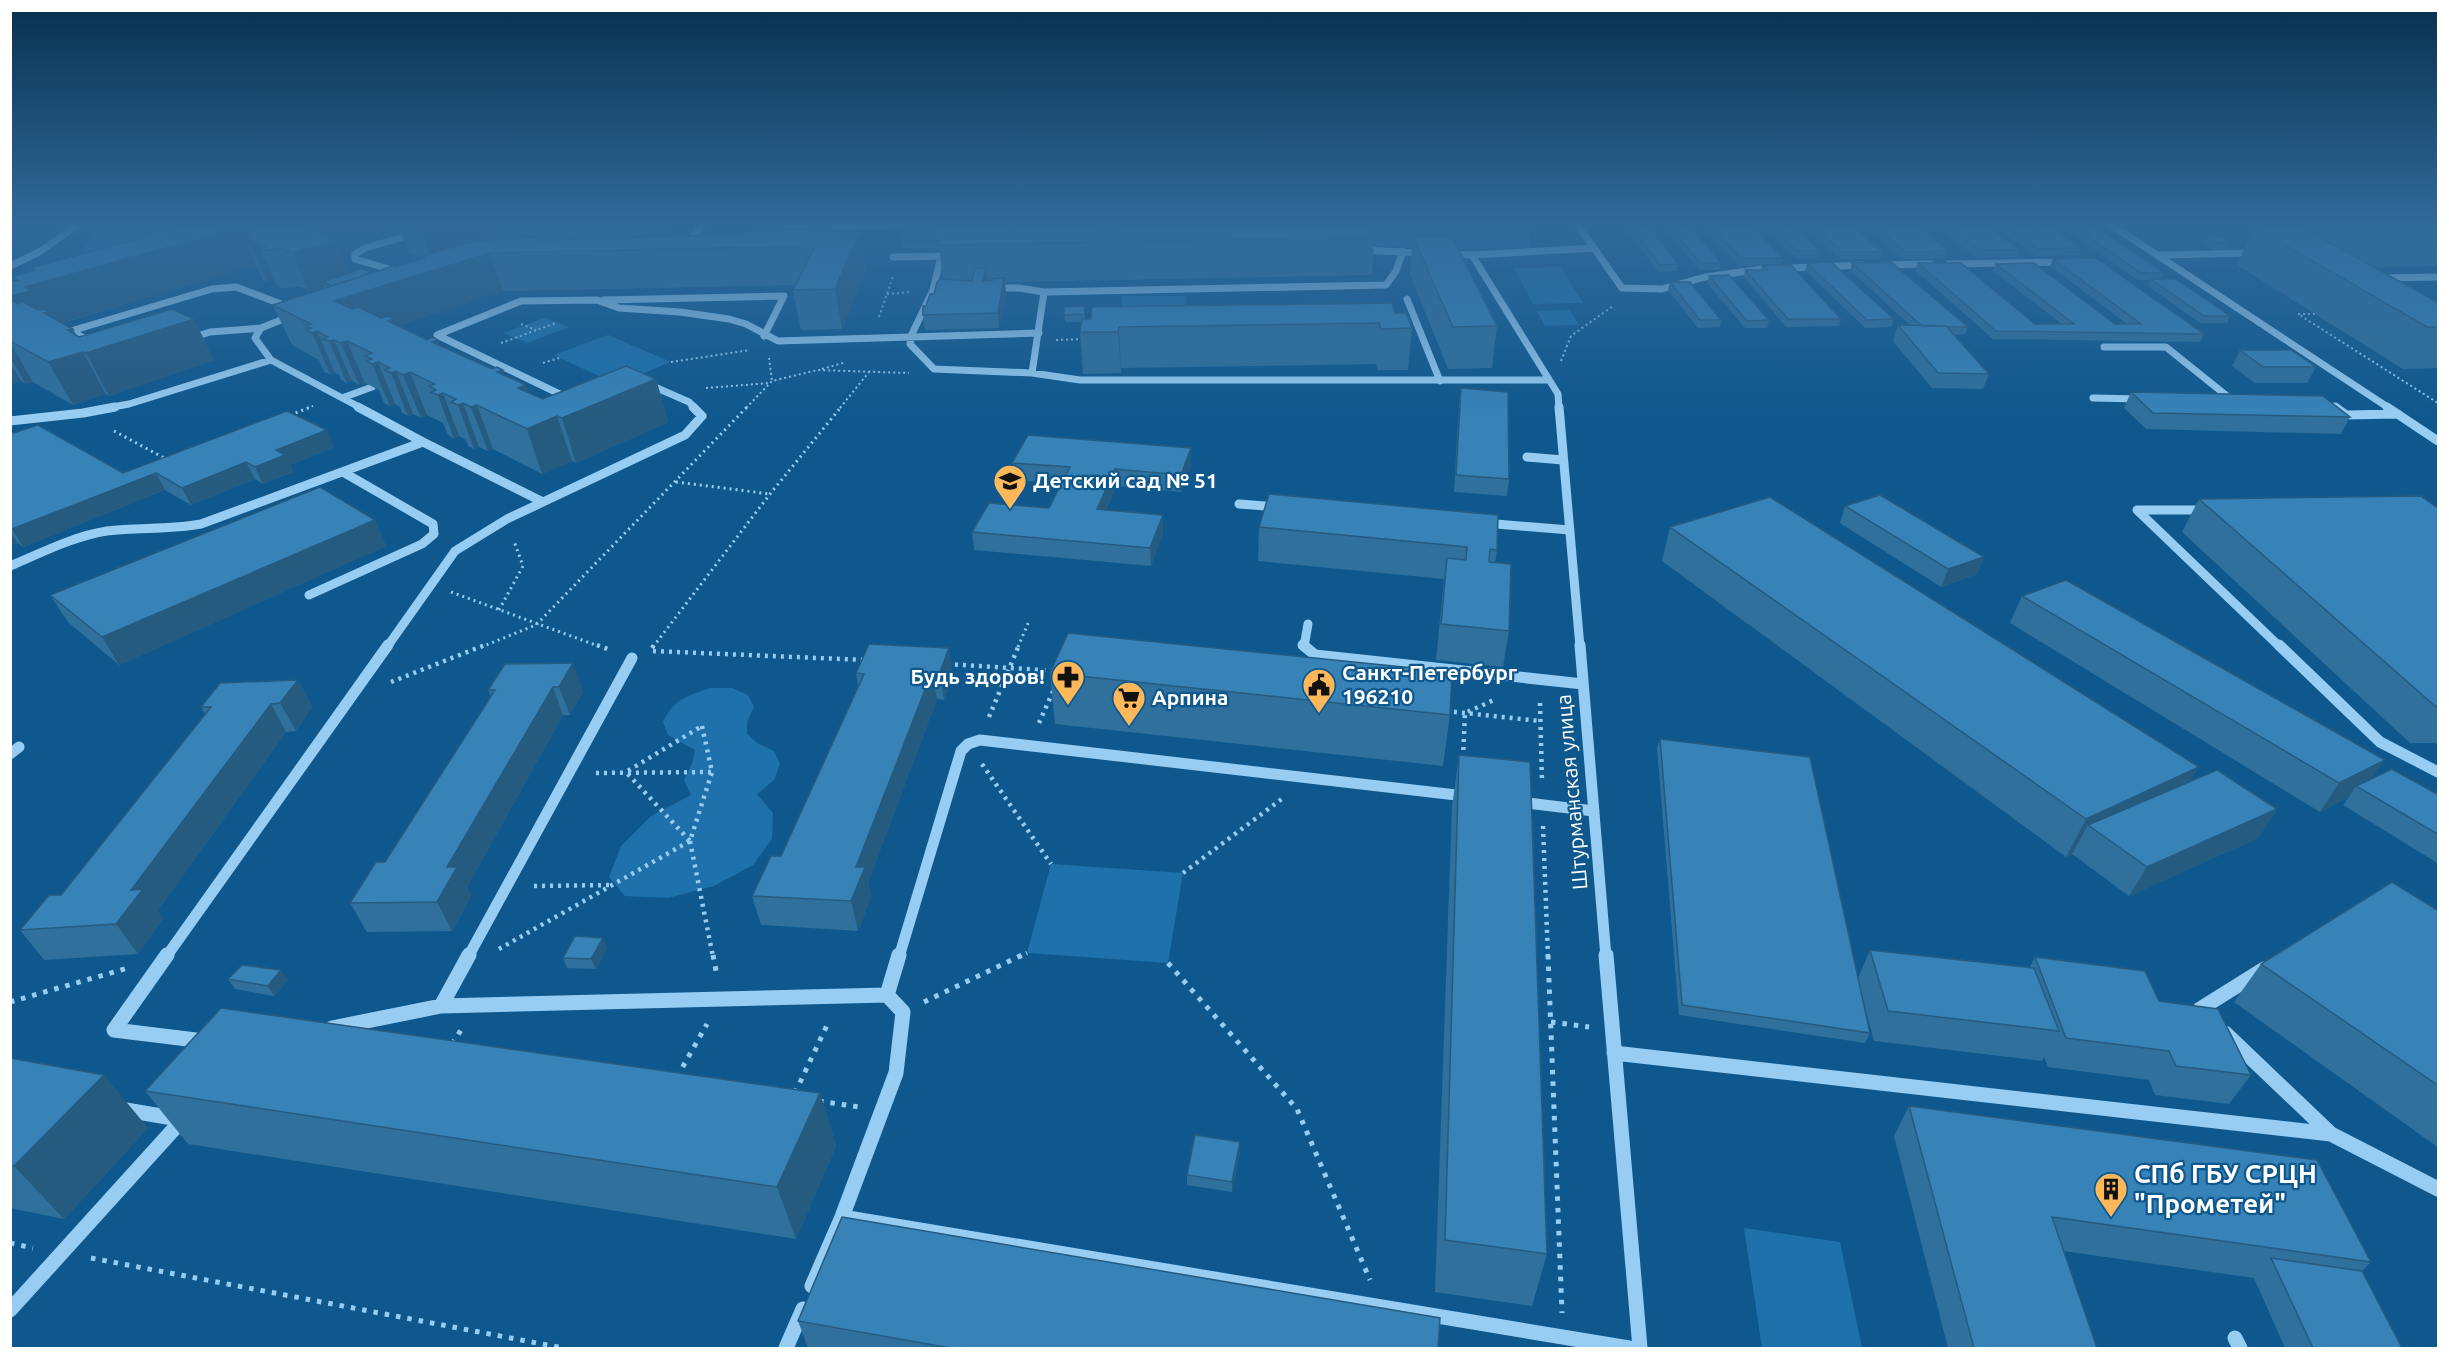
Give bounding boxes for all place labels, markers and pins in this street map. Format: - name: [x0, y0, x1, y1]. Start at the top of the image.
- school or university icon: Детский сад № 51: [992, 463, 1028, 510]
- place label: Детский сад № 51: [1033, 468, 1218, 492]
- pharmacy icon: Будь здоров!: [1050, 659, 1086, 706]
- place label: Санкт-Петербург 196210: [1342, 660, 1518, 708]
- place label: Будь здоров!: [911, 664, 1045, 688]
- public building icon: Санкт-Петербург 196210: [1301, 667, 1337, 714]
- supermarket icon: Арпина: [1111, 680, 1147, 727]
- place label: Арпина: [1152, 685, 1228, 709]
- place label: СПб ГБУ СРЦН "Прометей": [2134, 1159, 2317, 1218]
- building icon: СПб ГБУ СРЦН "Прометей": [2093, 1171, 2129, 1218]

